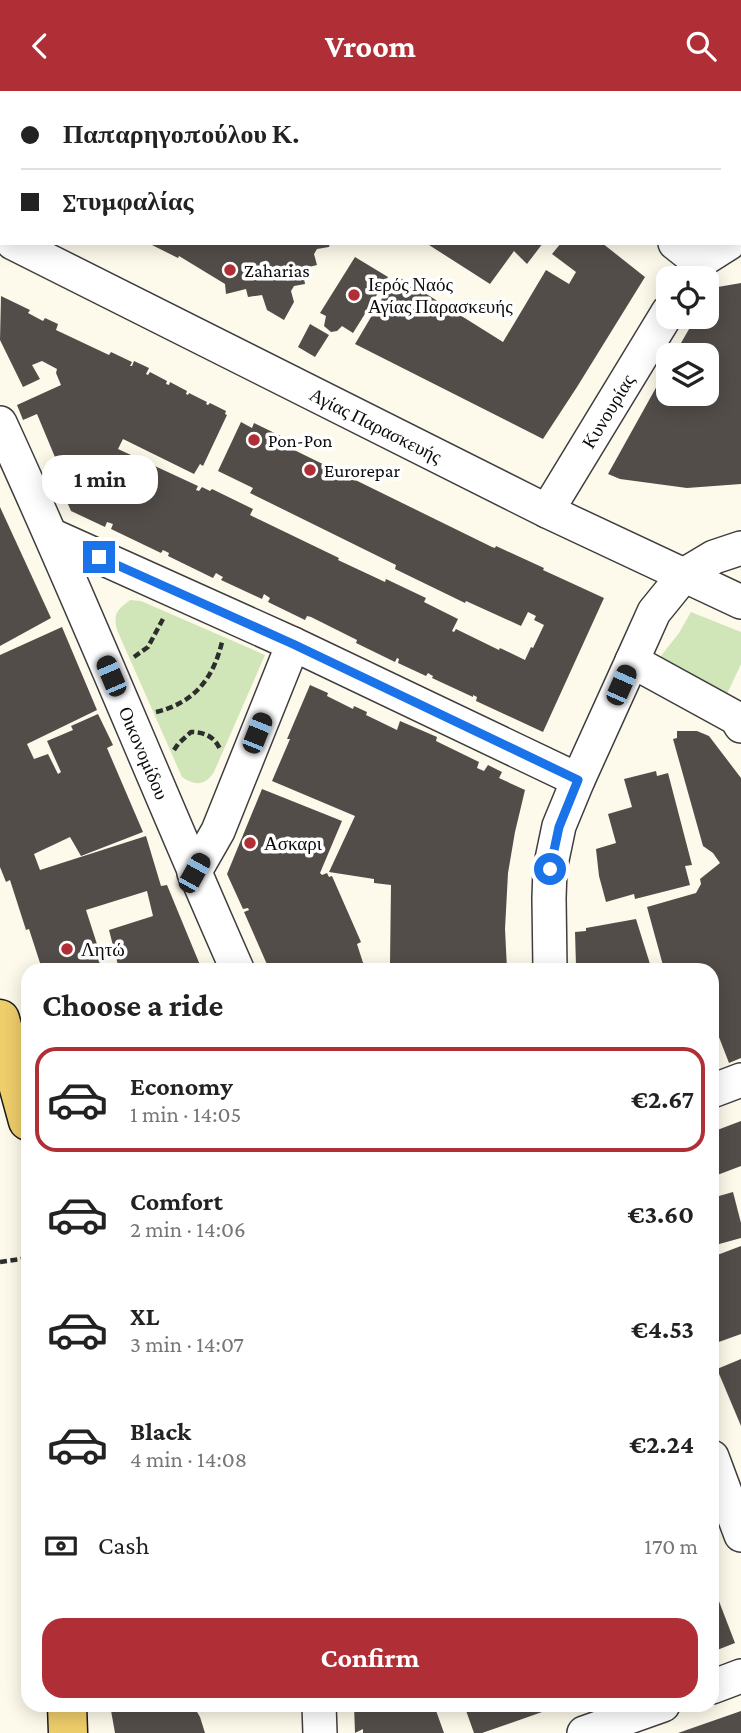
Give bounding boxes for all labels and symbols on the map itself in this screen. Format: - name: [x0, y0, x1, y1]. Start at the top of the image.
- place label: Zaharias: [244, 260, 310, 281]
- marker: Zaharias: [222, 262, 238, 278]
- place label: Ιερός Ναός Αγίας Παρασκευής: [368, 274, 513, 317]
- marker: Ιερός Ναός Αγίας Παρασκευής: [346, 287, 362, 303]
- street label: Κυνουρίας: [578, 370, 639, 452]
- street label: Αγίας Παρασκευής: [306, 384, 446, 468]
- place label: Pon-Pon: [268, 430, 333, 451]
- marker: Pon-Pon: [246, 432, 262, 448]
- callout: 1 min: [41, 455, 157, 505]
- place label: Eurorepar: [324, 460, 400, 481]
- marker: Eurorepar: [302, 462, 318, 478]
- route end: [83, 541, 115, 573]
- car: [94, 653, 129, 699]
- car: [603, 662, 640, 708]
- street label: Οικονομίδου: [115, 704, 173, 803]
- car: [240, 710, 275, 756]
- place label: Ασκαρι: [264, 833, 323, 854]
- marker: Ασκαρι: [242, 835, 258, 851]
- car: [175, 850, 214, 896]
- route start: [534, 853, 566, 885]
- place label: Λητώ: [81, 939, 125, 960]
- marker: Λητώ: [59, 941, 75, 957]

